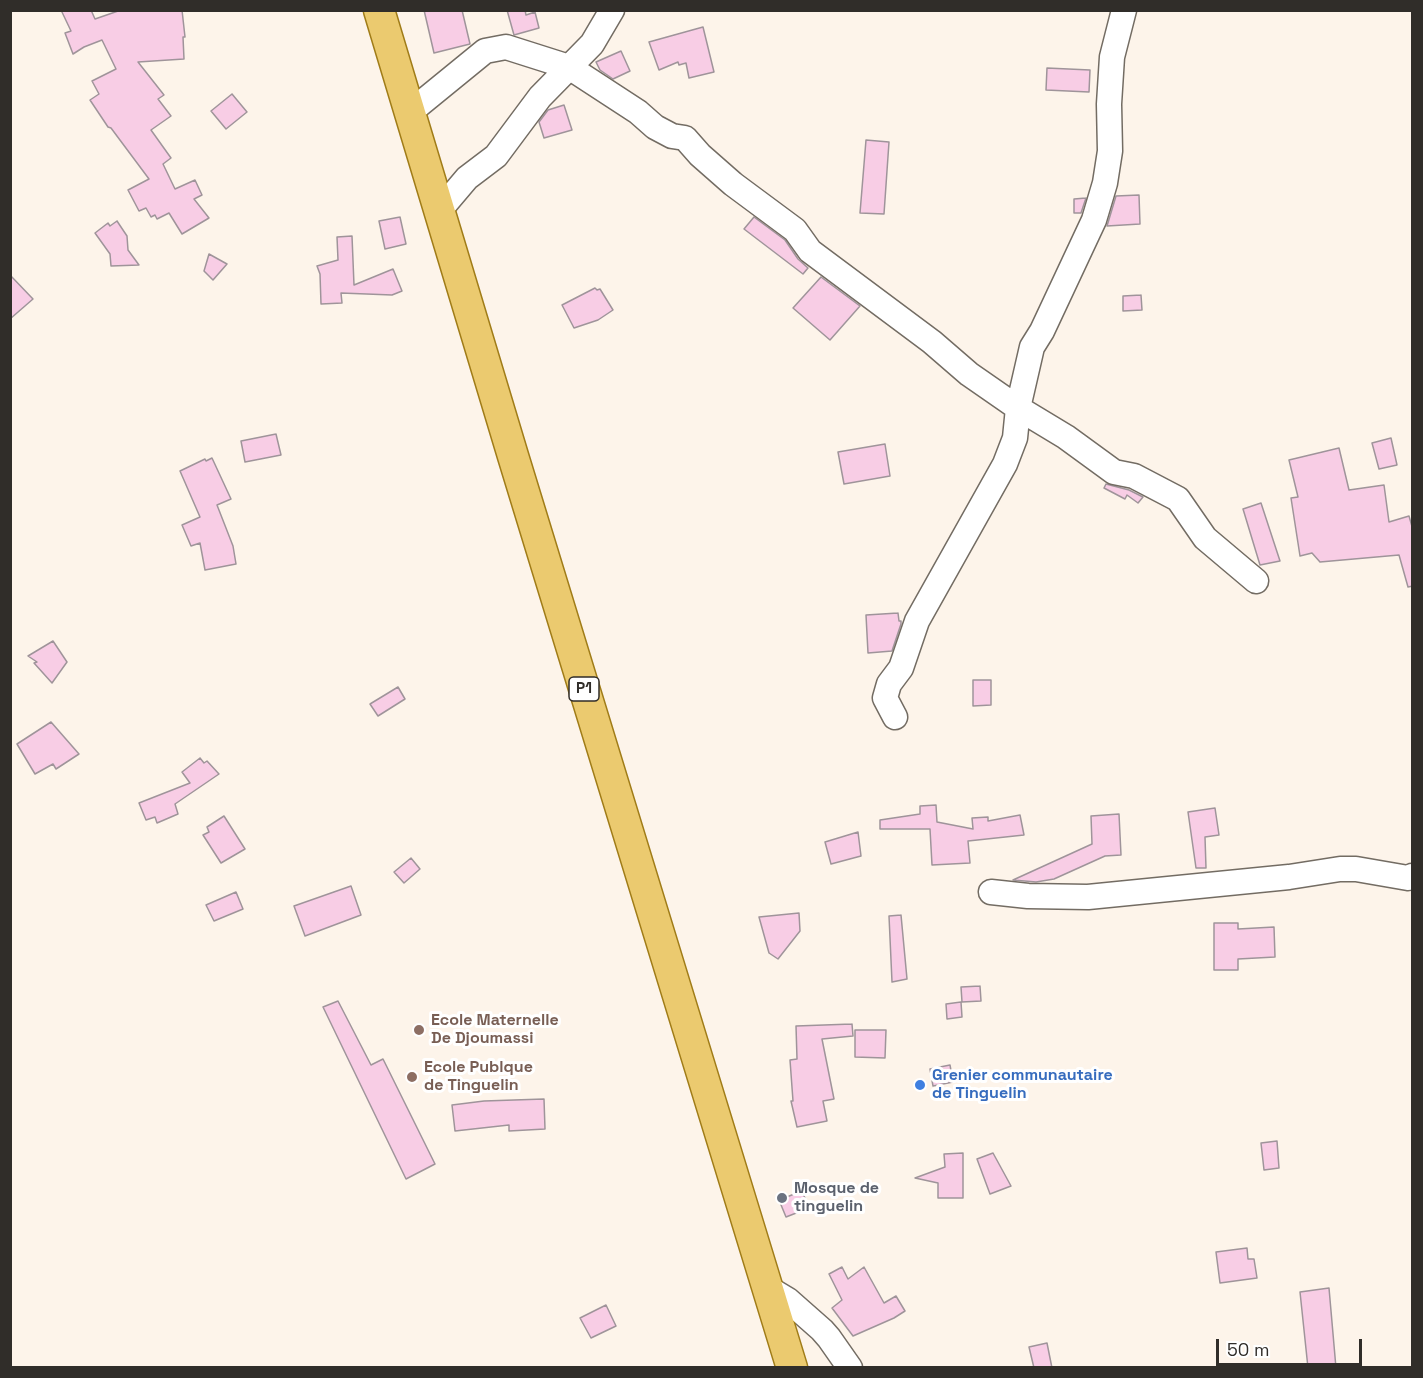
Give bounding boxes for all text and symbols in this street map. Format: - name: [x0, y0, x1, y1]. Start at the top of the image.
- road number: P1: [569, 677, 599, 701]
- place label: Ecole Maternelle De Djoumassi: [431, 1011, 559, 1049]
- marker: Ecole Maternelle De Djoumassi: [412, 1023, 426, 1037]
- place label: Ecole Publque de Tinguelin: [424, 1058, 533, 1096]
- place label: Grenier communautaire de Tinguelin: [932, 1066, 1113, 1104]
- marker: Ecole Publque de Tinguelin: [405, 1070, 419, 1084]
- marker: Grenier communautaire de Tinguelin: [913, 1078, 927, 1092]
- place label: Mosque de tinguelin: [794, 1179, 879, 1217]
- marker: Mosque de tinguelin: [775, 1191, 789, 1205]
- scale bar: [1219, 1327, 1364, 1365]
- text: 50 m: [1227, 1338, 1269, 1361]

